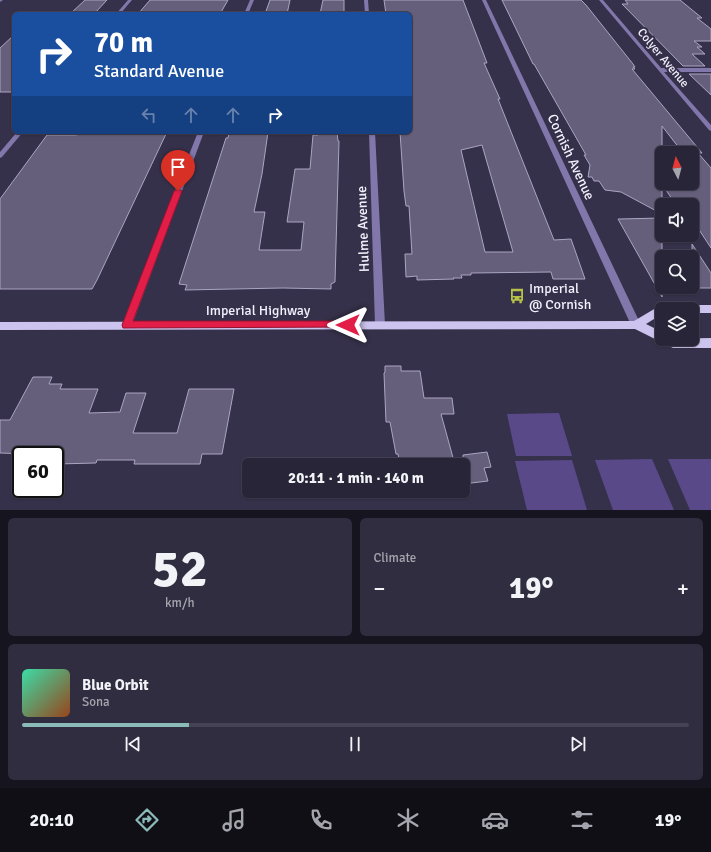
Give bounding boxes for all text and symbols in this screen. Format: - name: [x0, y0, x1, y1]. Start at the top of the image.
- street label: Colyer Avenue: [634, 25, 692, 91]
- text: 70 m: [94, 26, 153, 60]
- icon: right: [28, 28, 80, 80]
- text: Standard Avenue: [94, 60, 224, 82]
- icon: left: [138, 104, 160, 126]
- icon: ahead: [180, 104, 202, 126]
- icon: ahead: [222, 104, 244, 126]
- icon: right: [264, 104, 286, 126]
- street label: Cornish Avenue: [544, 111, 598, 203]
- north arrow: [655, 146, 699, 190]
- map controls: [655, 146, 699, 346]
- pin: [161, 150, 195, 191]
- icon: arrive: [167, 156, 189, 178]
- street label: Hulme Avenue: [353, 186, 373, 272]
- button: sound: [655, 198, 699, 242]
- button: search: [655, 250, 699, 294]
- place label: Imperial @ Cornish: [529, 280, 591, 313]
- bus stop icon: Imperial @ Cornish: [508, 287, 526, 305]
- street label: Imperial Highway: [206, 302, 311, 319]
- button: layers: [655, 302, 699, 346]
- position arrow: [327, 304, 369, 346]
- speed limit sign: 60: [12, 446, 64, 498]
- text: 20:11 · 1 min · 140 m: [288, 469, 424, 487]
- text: 52: [152, 537, 208, 601]
- text: Climate: [374, 550, 416, 566]
- text: 19°: [509, 570, 553, 607]
- text: −: [374, 575, 385, 602]
- text: +: [677, 575, 689, 602]
- text: km/h: [165, 595, 194, 611]
- text: Blue Orbit: [82, 676, 149, 694]
- text: Sona: [82, 694, 110, 710]
- icon: previous: [122, 733, 144, 755]
- icon: pause: [344, 733, 366, 755]
- icon: next: [567, 733, 589, 755]
- icon: directions: [133, 806, 161, 834]
- icon: music: [220, 806, 248, 834]
- icon: phone: [307, 806, 335, 834]
- icon: climate: [394, 806, 422, 834]
- icon: car: [481, 806, 509, 834]
- icon: filters: [568, 806, 596, 834]
- text: 20:10: [30, 809, 74, 831]
- text: 19°: [655, 809, 681, 831]

